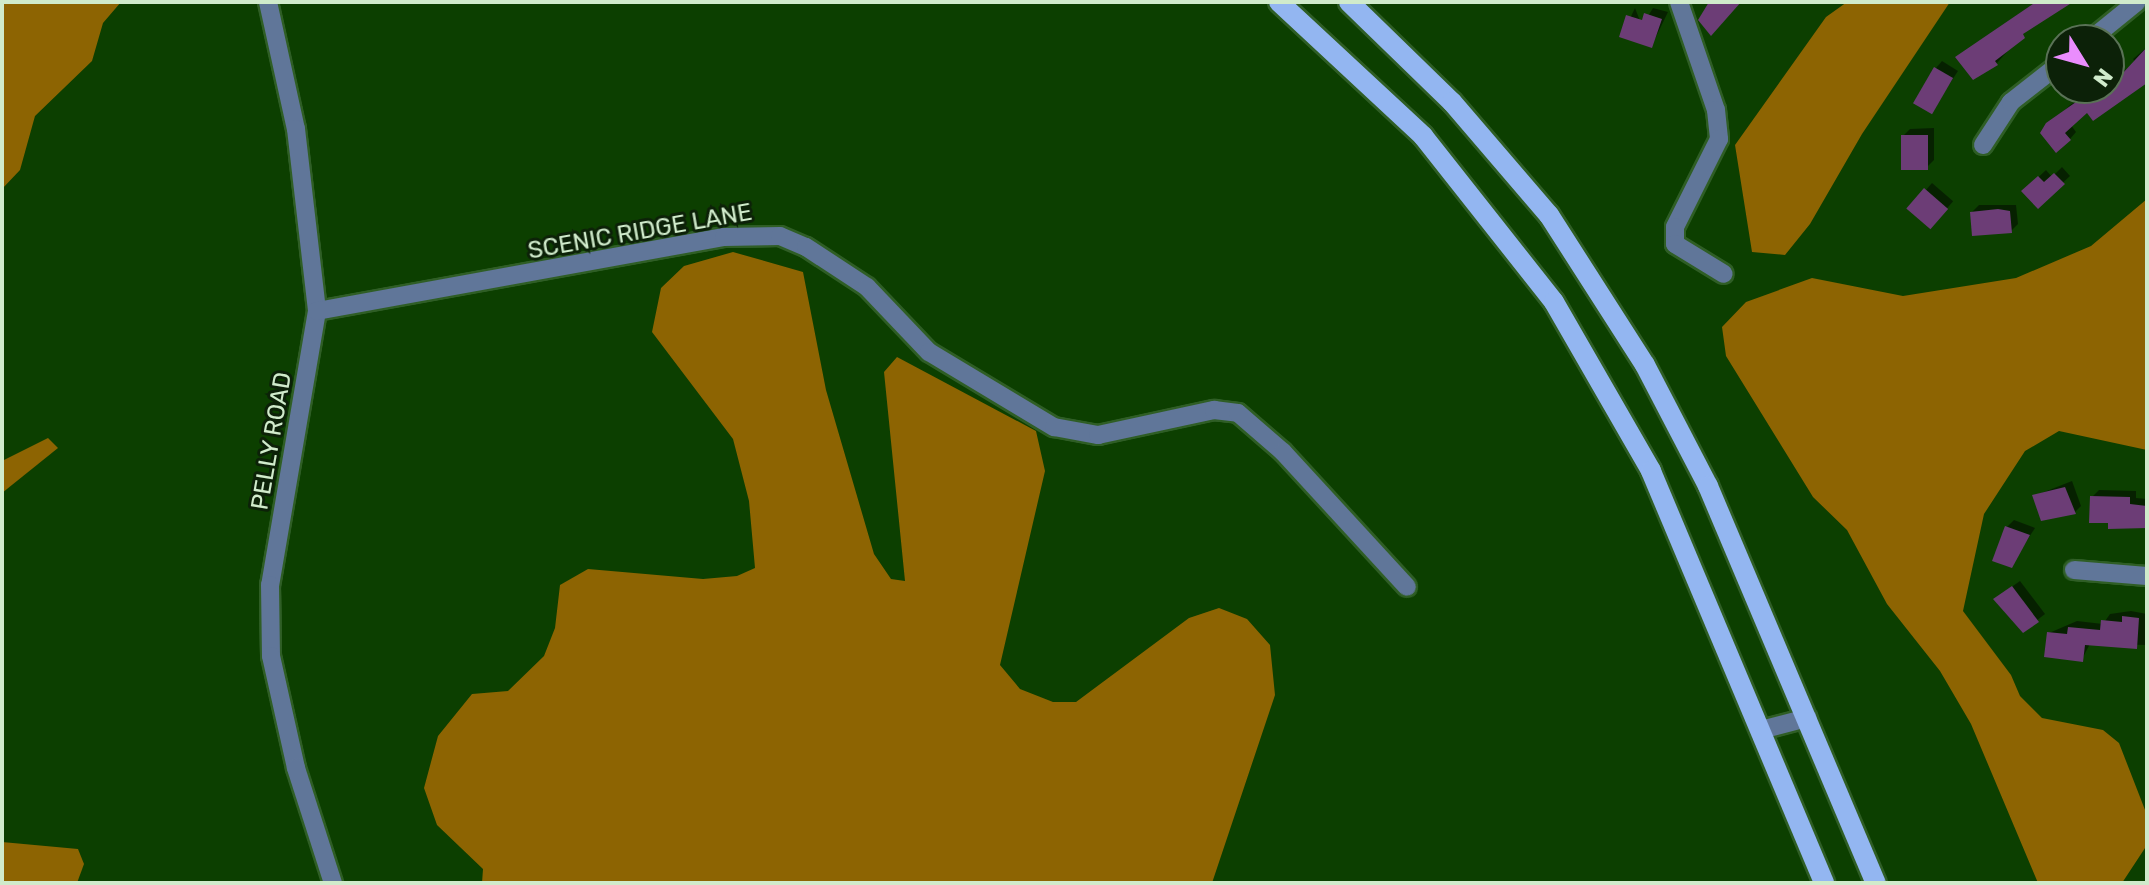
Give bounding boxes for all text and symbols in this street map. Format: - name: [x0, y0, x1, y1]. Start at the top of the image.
- north arrow: [2045, 24, 2125, 104]
- text: N: [2087, 63, 2119, 92]
- street label: SCENIC RIDGE LANE: [526, 198, 754, 266]
- street label: PELLY ROAD: [246, 370, 298, 512]

